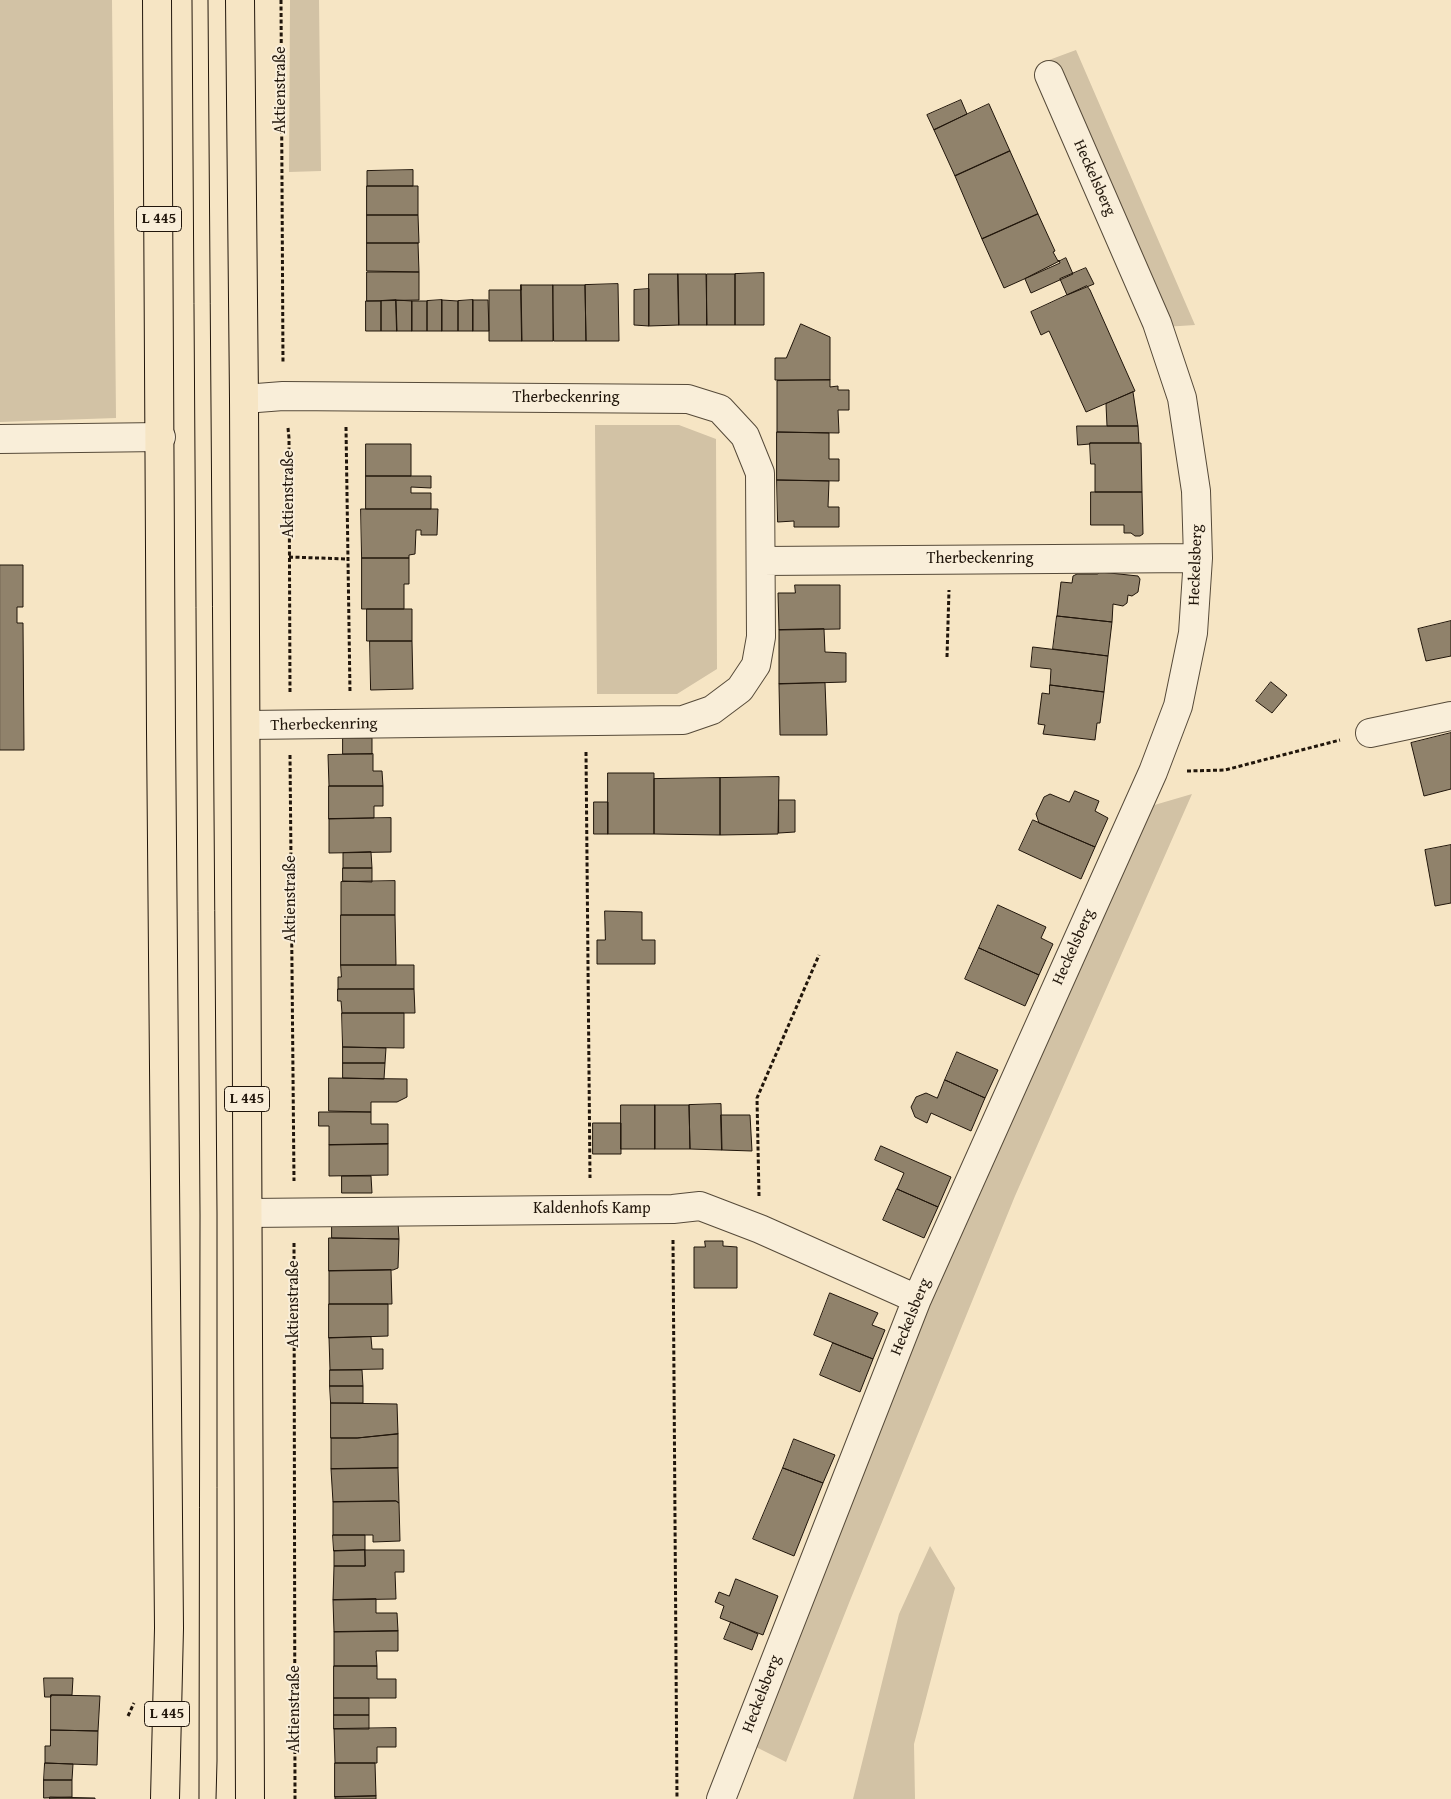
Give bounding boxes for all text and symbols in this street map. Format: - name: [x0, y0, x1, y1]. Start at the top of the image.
- street label: Aktienstraße: [271, 46, 291, 134]
- street label: Heckelsberg: [1069, 137, 1119, 219]
- road number: L 445: [136, 206, 182, 232]
- street label: Therbeckenring: [512, 388, 620, 408]
- street label: Aktienstraße: [279, 450, 299, 538]
- street label: Heckelsberg: [1185, 524, 1207, 606]
- street label: Therbeckenring: [926, 549, 1034, 569]
- street label: Therbeckenring: [270, 714, 378, 736]
- street label: Aktienstraße: [281, 855, 301, 943]
- street label: Heckelsberg: [1049, 906, 1099, 988]
- road number: L 445: [224, 1086, 270, 1112]
- street label: Kaldenhofs Kamp: [533, 1199, 651, 1219]
- street label: Aktienstraße: [284, 1260, 304, 1348]
- street label: Heckelsberg: [887, 1276, 935, 1358]
- street label: Heckelsberg: [738, 1653, 786, 1735]
- street label: Aktienstraße: [285, 1665, 305, 1753]
- road number: L 445: [144, 1702, 190, 1726]

